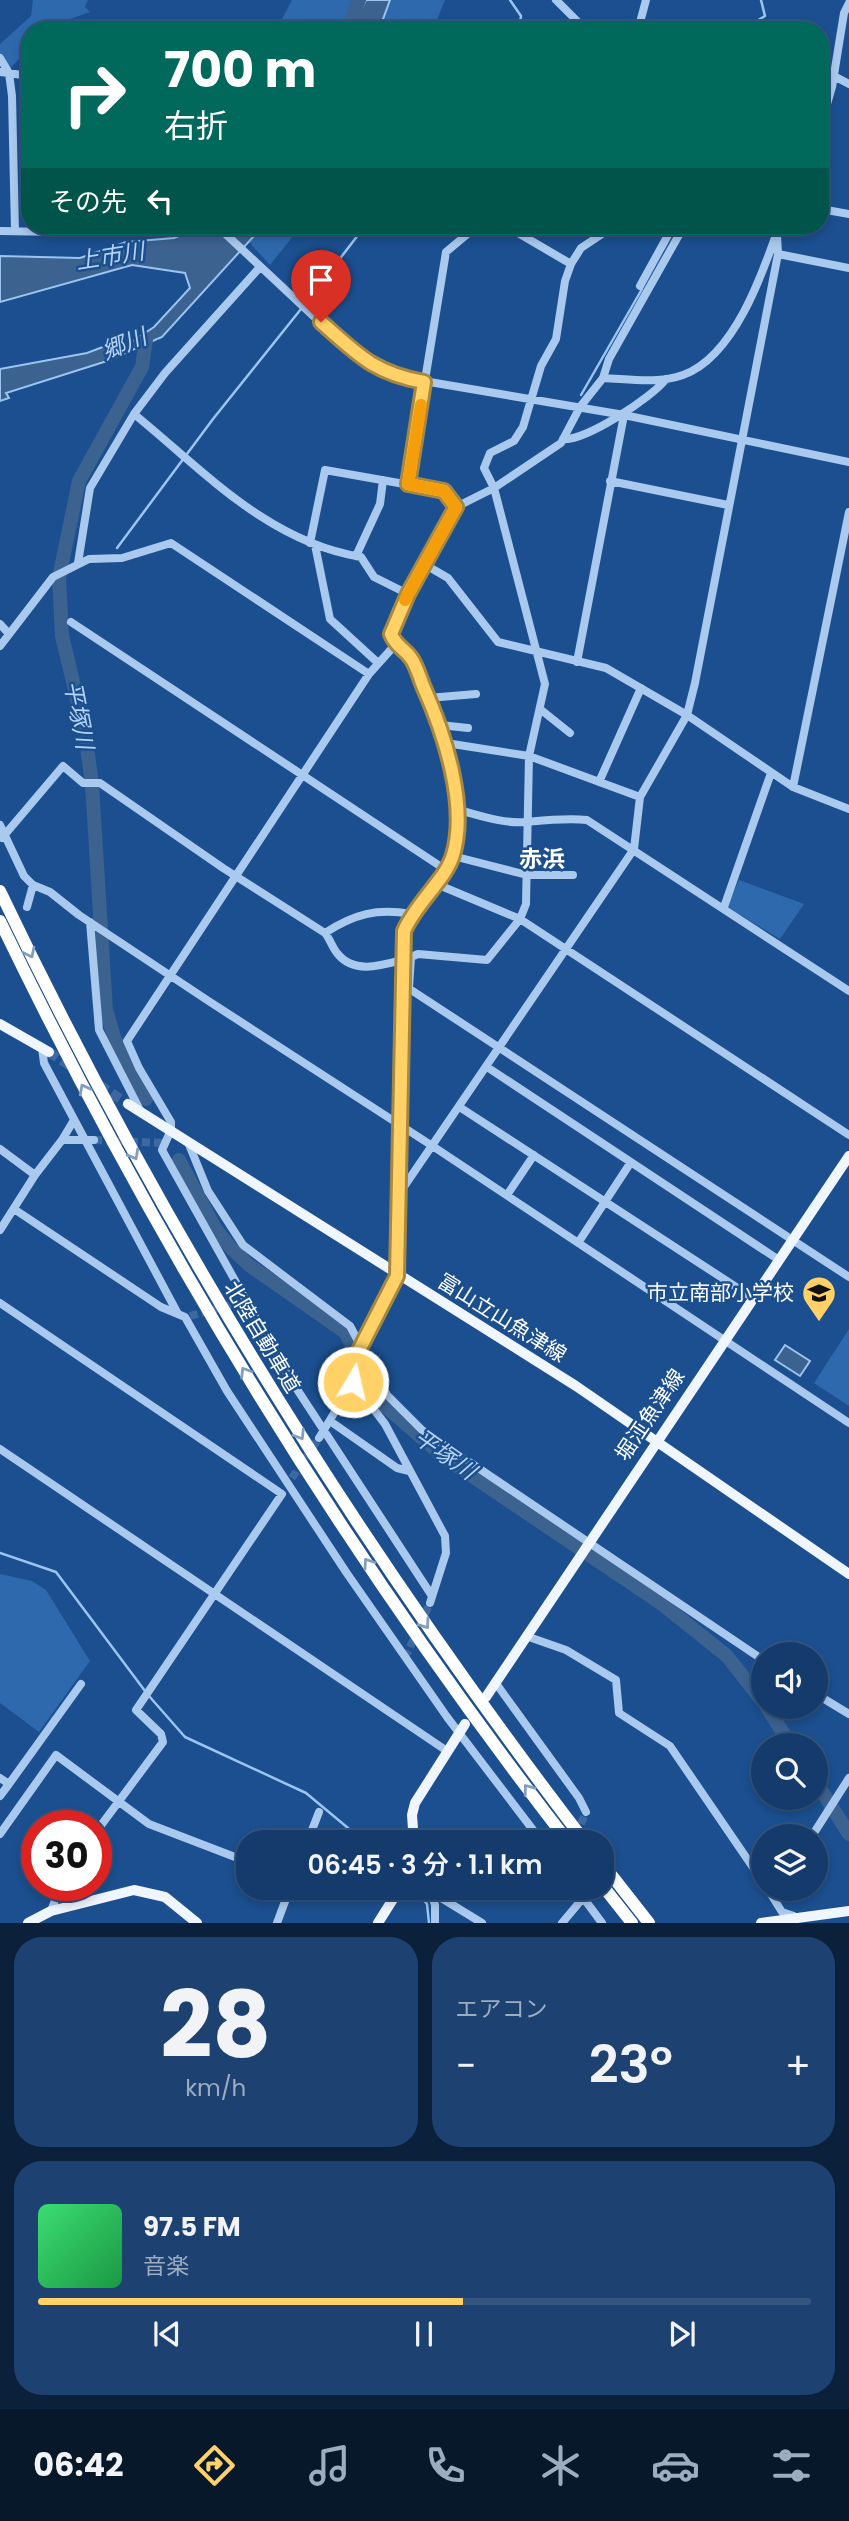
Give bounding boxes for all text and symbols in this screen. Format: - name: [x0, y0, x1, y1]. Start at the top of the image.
- text: 700 m: [164, 36, 316, 104]
- icon: right: [49, 49, 140, 140]
- text: 右折: [164, 103, 228, 148]
- icon: left: [141, 182, 179, 220]
- text: その先: [49, 184, 127, 220]
- water label: 上市川: [73, 234, 150, 277]
- pin: [291, 250, 351, 322]
- icon: arrive: [302, 261, 340, 299]
- water label: 郷川: [97, 319, 154, 367]
- water label: 平塚川: [57, 678, 102, 755]
- district label: 赤浜: [519, 843, 565, 875]
- one-way arrow: [21, 946, 35, 958]
- one-way arrow: [79, 1084, 92, 1096]
- one-way arrow: [126, 1147, 139, 1160]
- street label: 富山立山魚津線: [432, 1266, 572, 1369]
- school or university icon: 市立南部小学校: [800, 1274, 838, 1323]
- street label: 北陸自動車道: [218, 1275, 307, 1398]
- place label: 市立南部小学校: [647, 1278, 794, 1307]
- position arrow: [316, 1345, 390, 1419]
- street label: 堀江魚津線: [608, 1363, 691, 1466]
- one-way arrow: [240, 1367, 253, 1380]
- water label: 平塚川: [408, 1421, 485, 1489]
- one-way arrow: [291, 1427, 304, 1440]
- one-way arrow: [363, 1558, 376, 1571]
- one-way arrow: [417, 1616, 429, 1629]
- map controls: [751, 1642, 828, 1901]
- button: sound: [751, 1642, 828, 1719]
- button: search: [751, 1733, 828, 1810]
- one-way arrow: [524, 1784, 536, 1796]
- speed limit sign: 30: [21, 1810, 112, 1901]
- button: layers: [751, 1824, 828, 1901]
- text: 06:45 · 3 分 · 1.1 km: [308, 1847, 542, 1883]
- text: 28: [160, 1961, 271, 2089]
- text: エアコン: [456, 1993, 548, 2025]
- text: 23°: [589, 2028, 673, 2101]
- text: −: [456, 2039, 476, 2092]
- text: +: [785, 2039, 811, 2092]
- text: km/h: [185, 2072, 246, 2104]
- text: 97.5 FM: [143, 2209, 241, 2245]
- text: 音楽: [143, 2250, 189, 2282]
- icon: previous: [148, 2315, 186, 2353]
- icon: pause: [405, 2315, 443, 2353]
- icon: next: [663, 2315, 701, 2353]
- icon: directions: [190, 2441, 239, 2490]
- icon: music: [305, 2441, 354, 2490]
- icon: phone: [421, 2441, 470, 2490]
- icon: climate: [536, 2441, 585, 2490]
- icon: car: [651, 2441, 700, 2490]
- icon: filters: [767, 2441, 816, 2490]
- text: 06:42: [33, 2442, 123, 2487]

